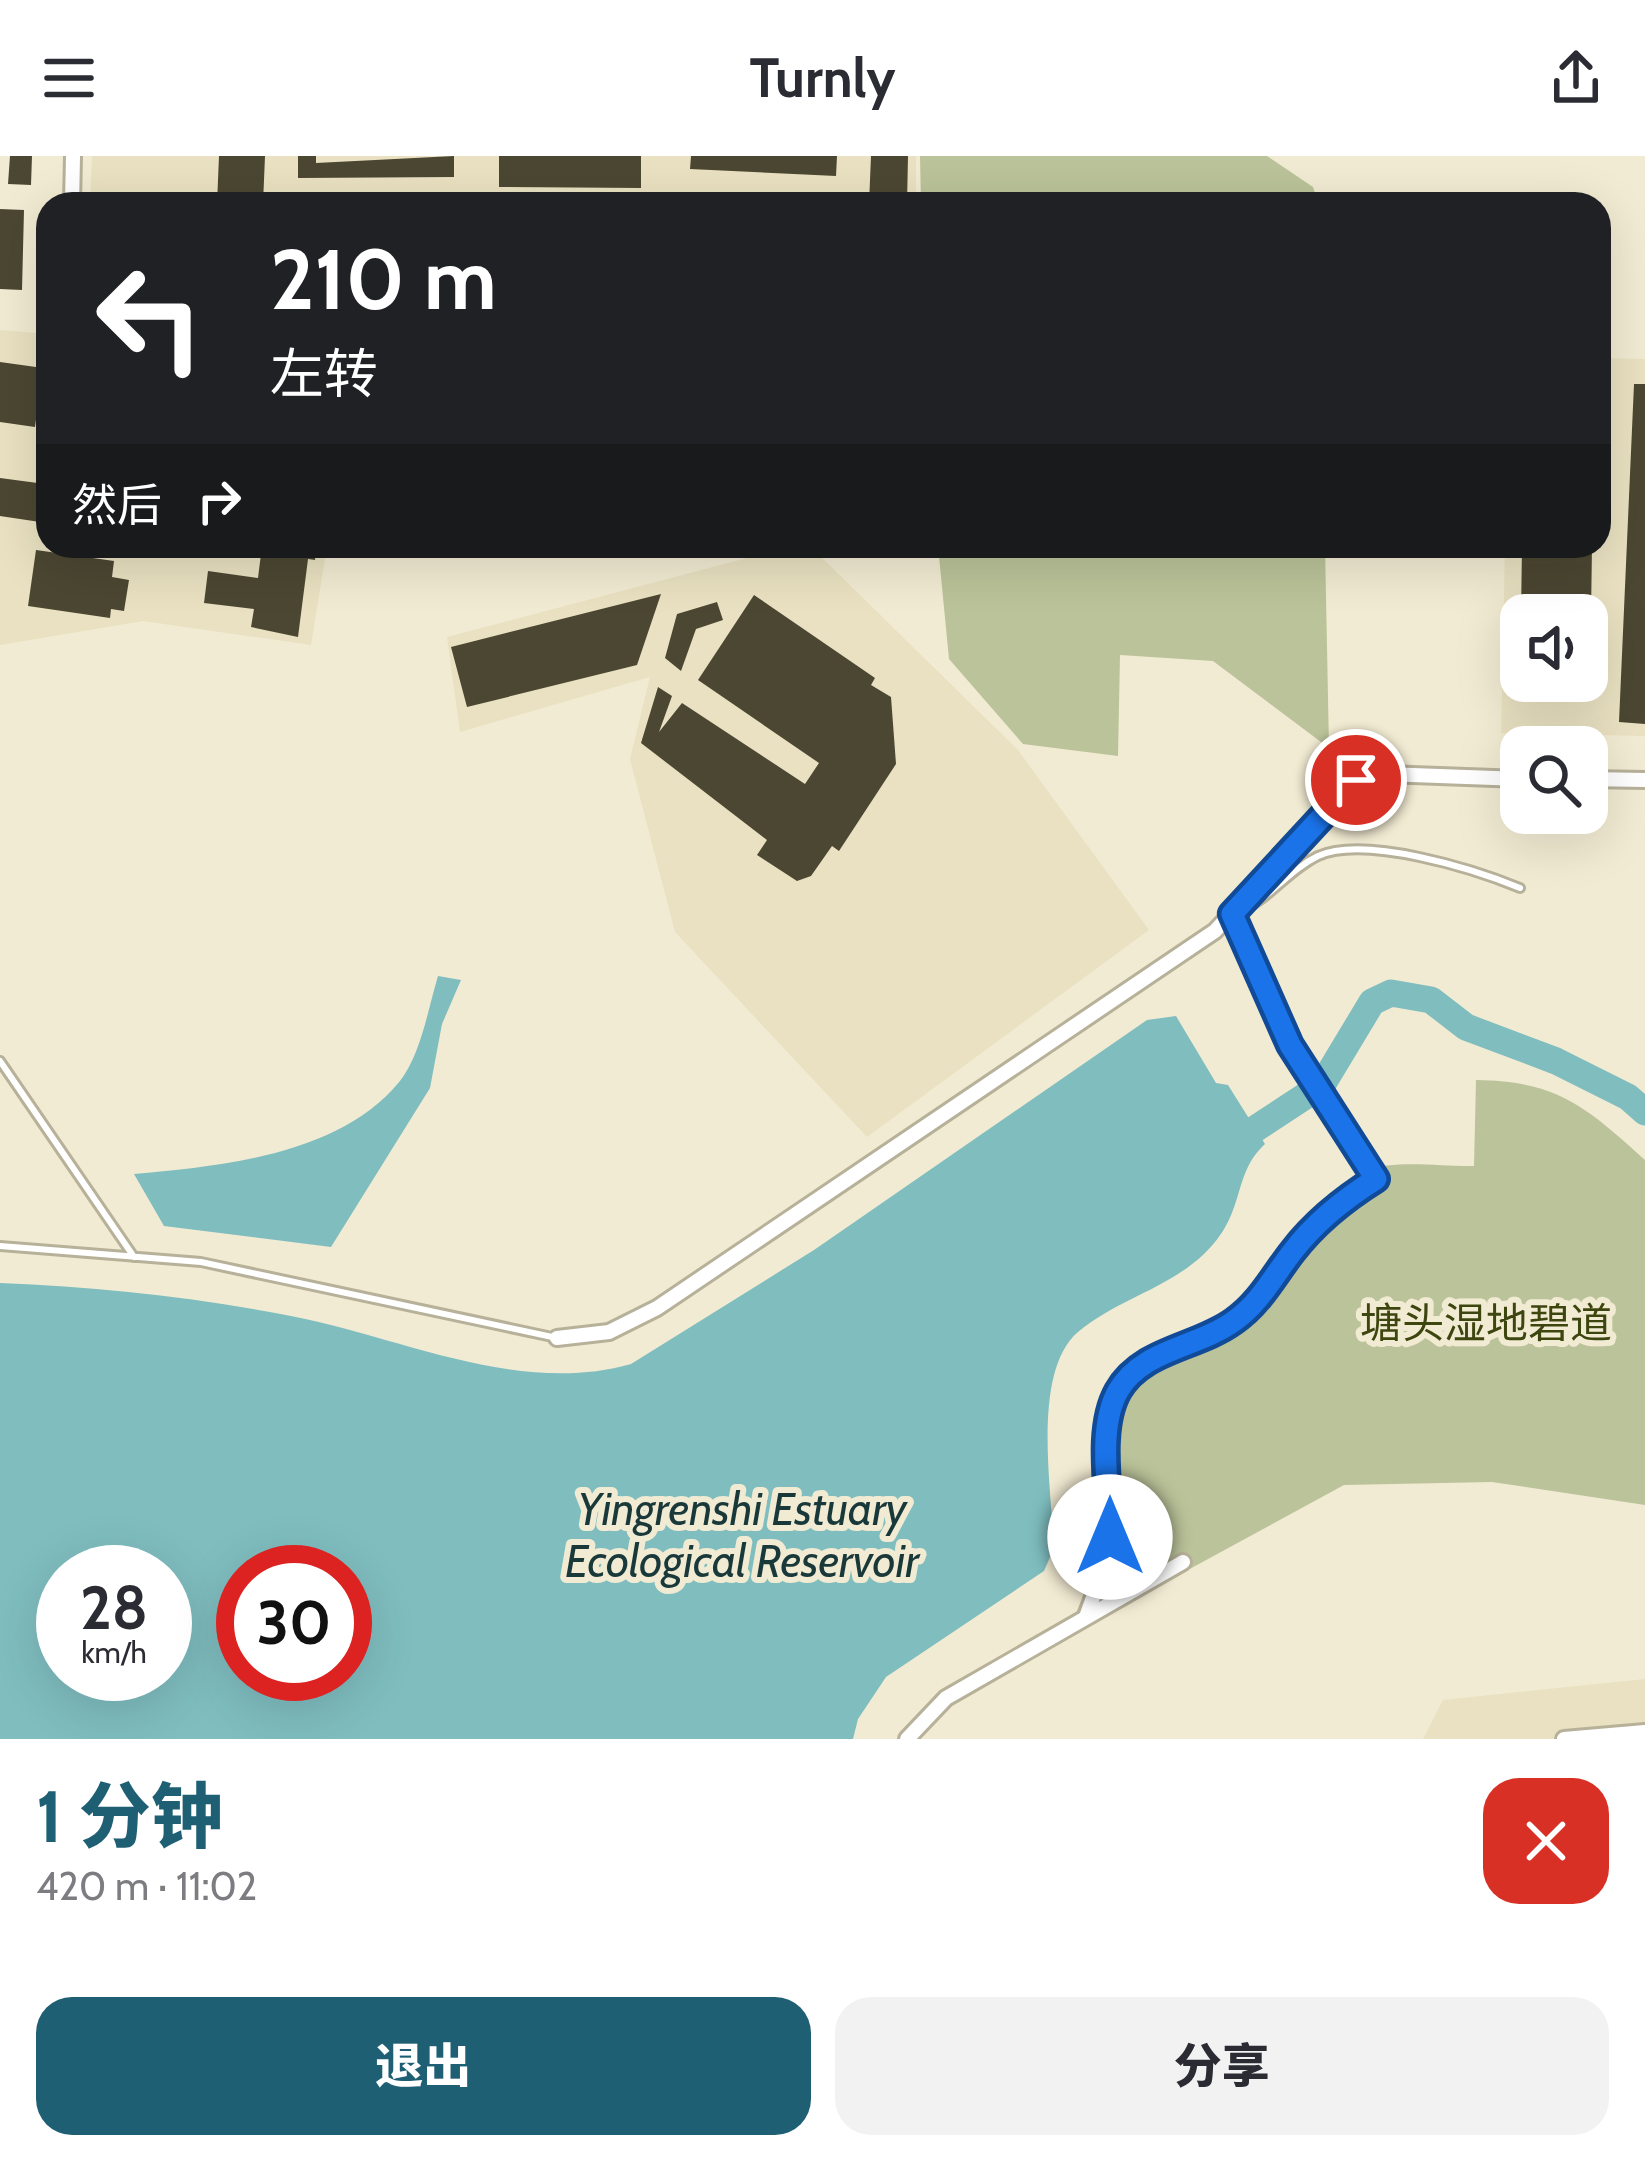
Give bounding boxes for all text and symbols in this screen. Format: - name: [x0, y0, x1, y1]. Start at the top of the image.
- icon: menu: [36, 45, 102, 111]
- text: Turnly: [750, 45, 895, 111]
- icon: share: [1543, 45, 1609, 111]
- text: 210 m: [270, 228, 497, 330]
- icon: left: [72, 240, 228, 396]
- text: 左转: [270, 341, 378, 407]
- icon: right: [186, 468, 252, 534]
- text: 然后: [72, 478, 162, 532]
- map controls: [1500, 594, 1608, 834]
- button: sound: [1500, 594, 1608, 702]
- button: search: [1500, 726, 1608, 834]
- pin: [1305, 729, 1407, 831]
- icon: arrive: [1323, 747, 1389, 813]
- park label: 塘头湿地碧道: [1360, 1297, 1612, 1349]
- position arrow: [1047, 1474, 1173, 1600]
- water label: Yingrenshi Estuary Ecological Reservoir: [565, 1482, 921, 1588]
- speed limit sign: 30: [216, 1545, 372, 1701]
- text: 28: [80, 1571, 148, 1644]
- text: km/h: [81, 1634, 147, 1671]
- text: 1 分钟: [36, 1773, 223, 1860]
- button: close: [1483, 1778, 1609, 1904]
- text: 420 m · 11:02: [36, 1862, 257, 1910]
- button: 退出: [36, 1997, 811, 2135]
- button: 分享: [835, 1997, 1609, 2135]

